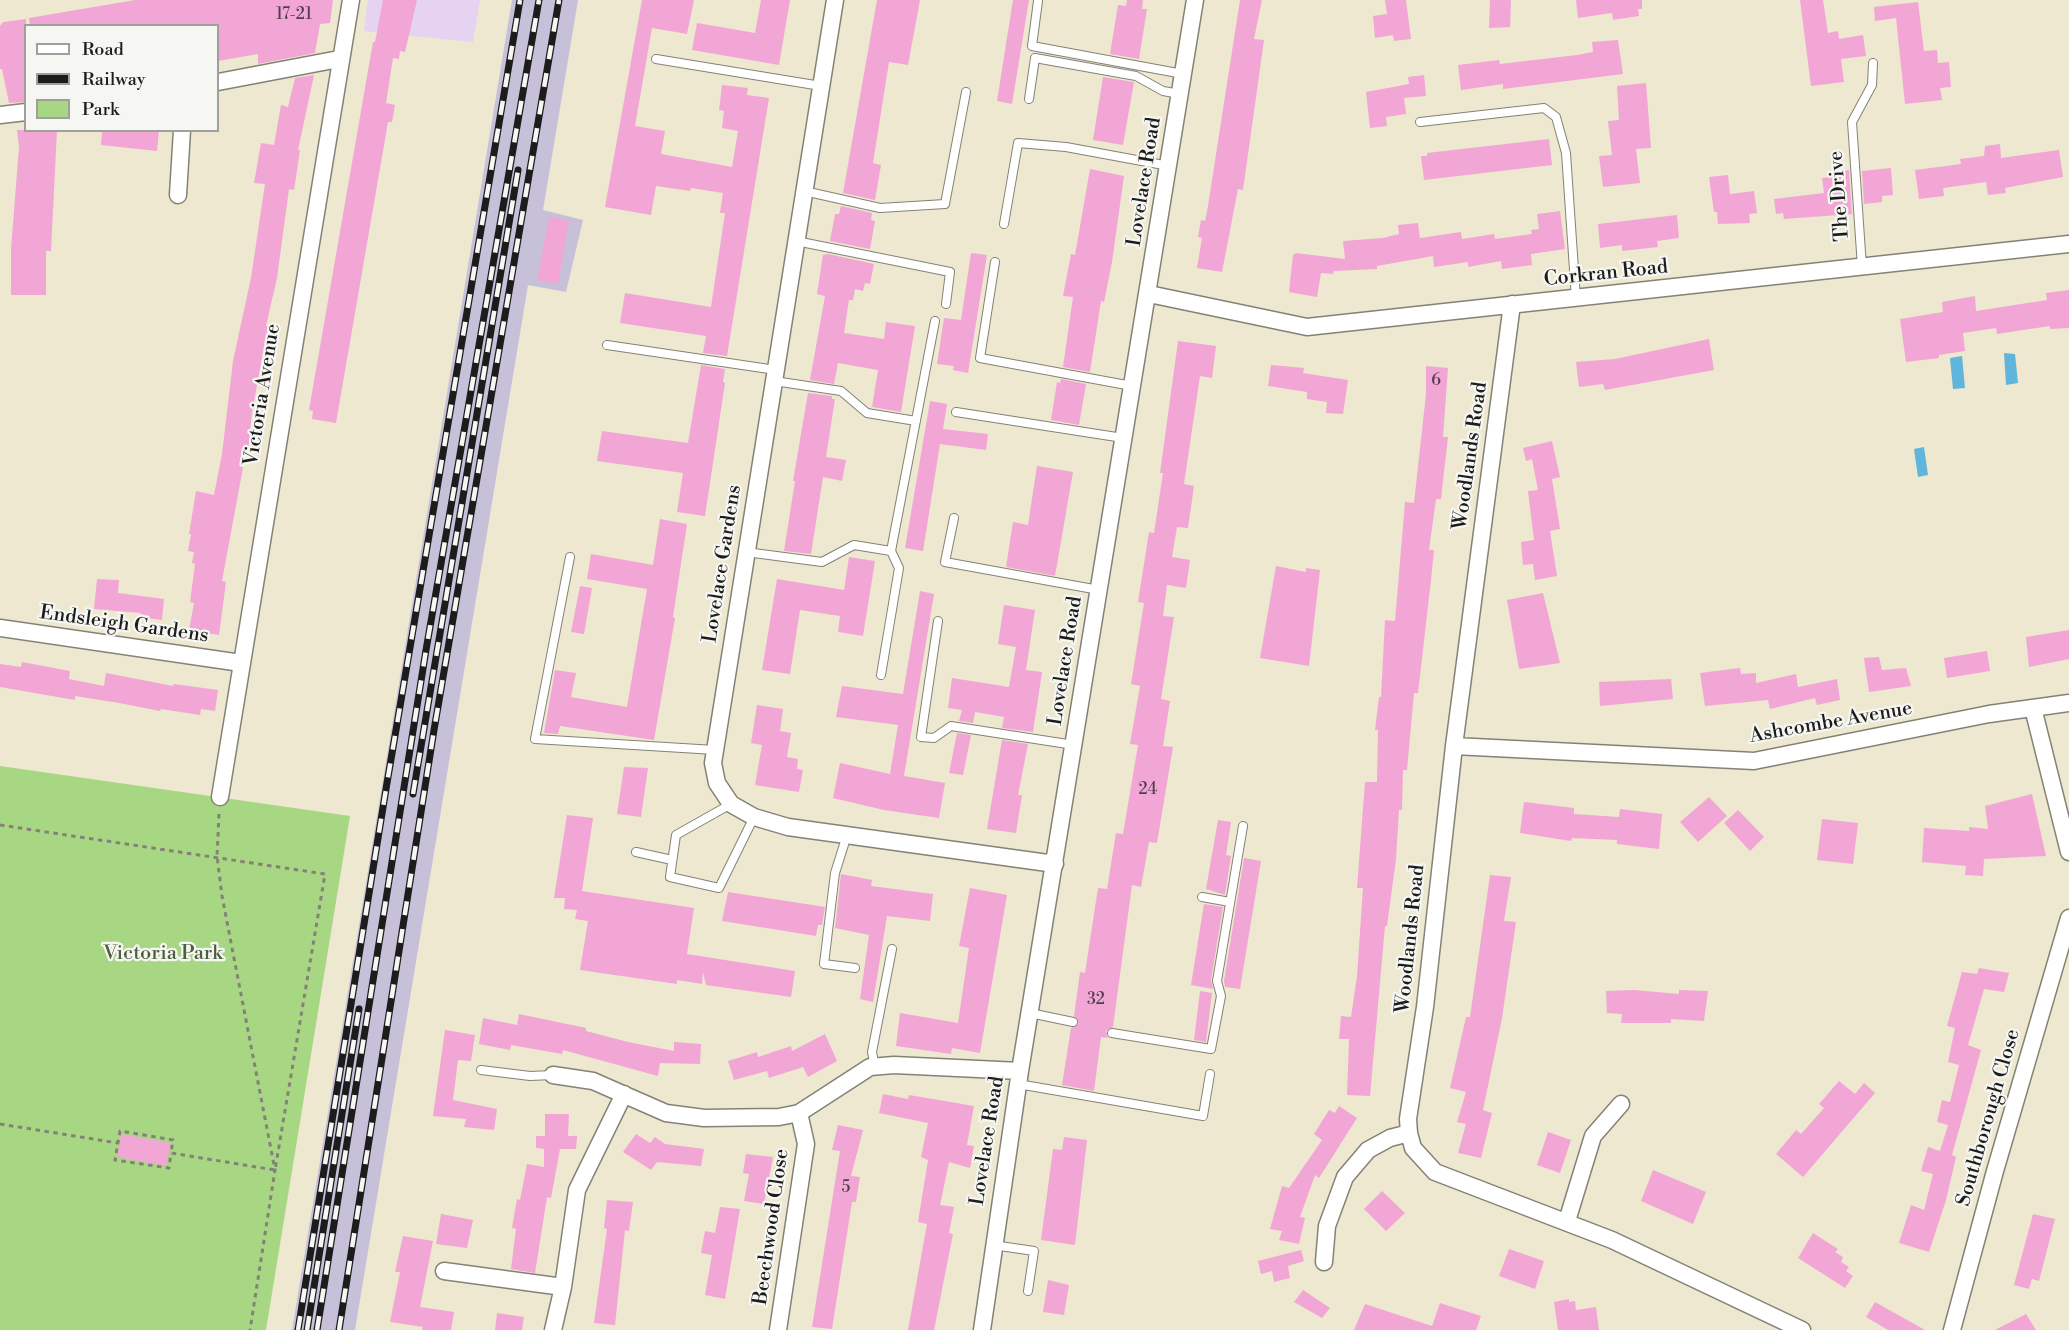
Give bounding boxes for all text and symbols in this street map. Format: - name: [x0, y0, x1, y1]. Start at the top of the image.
- house number: 17-21: [276, 5, 312, 25]
- legend: [24, 24, 219, 132]
- text: Road: [82, 38, 124, 61]
- text: Railway: [82, 68, 145, 91]
- text: Park: [82, 98, 119, 121]
- street label: Lovelace Road: [1123, 116, 1167, 248]
- street label: The Drive: [1825, 150, 1855, 242]
- street label: Corkran Road: [1543, 256, 1669, 292]
- street label: Victoria Avenue: [240, 322, 286, 468]
- house number: 6: [1431, 371, 1441, 391]
- street label: Woodlands Road: [1449, 380, 1493, 532]
- street label: Lovelace Gardens: [699, 483, 747, 645]
- street label: Lovelace Road: [1044, 595, 1088, 727]
- street label: Endsleigh Gardens: [38, 601, 210, 649]
- street label: Ashcombe Avenue: [1748, 697, 1914, 749]
- house number: 24: [1139, 780, 1157, 800]
- street label: Woodlands Road: [1391, 864, 1431, 1014]
- park label: Victoria Park: [103, 942, 223, 966]
- house number: 32: [1087, 990, 1105, 1010]
- street label: Southborough Close: [1952, 1027, 2026, 1209]
- street label: Lovelace Road: [966, 1075, 1010, 1207]
- street label: Beechwood Close: [749, 1147, 795, 1307]
- house number: 5: [842, 1178, 850, 1198]

